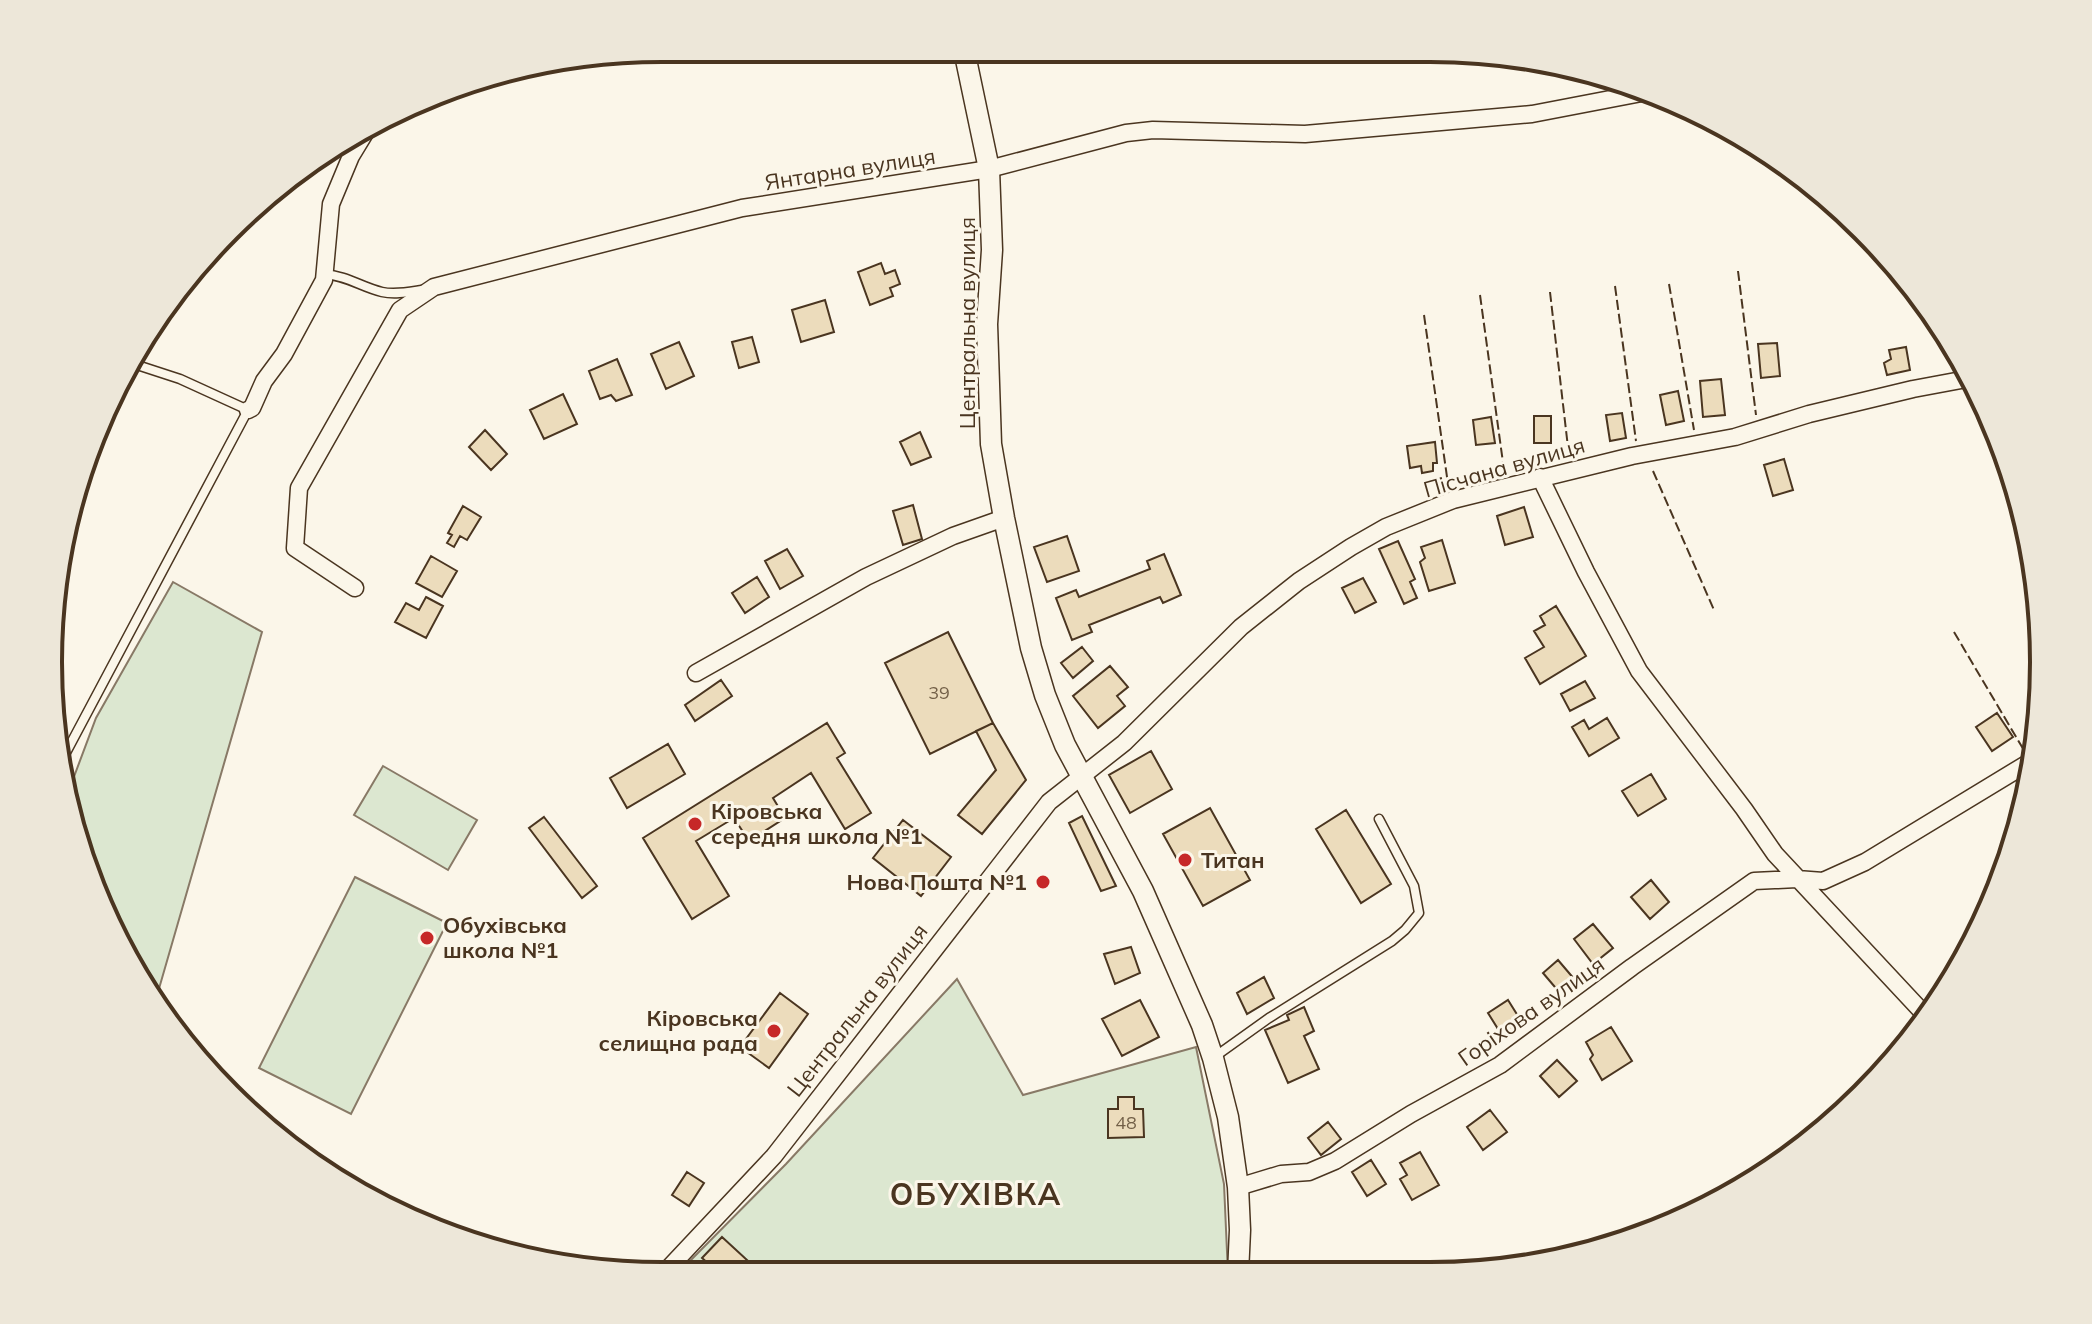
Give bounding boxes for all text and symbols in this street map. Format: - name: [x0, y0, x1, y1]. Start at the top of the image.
- street label: Янтарна вулиця: [763, 142, 937, 196]
- street label: Центральна вулиця: [953, 217, 981, 429]
- street label: Пісчана вулиця: [1420, 431, 1588, 503]
- house number: 39: [928, 681, 950, 704]
- place label: Кіровська середня школа №1: [711, 797, 923, 850]
- marker: Кіровська середня школа №1: [686, 815, 704, 833]
- place label: Титан: [1201, 846, 1265, 874]
- marker: Титан: [1176, 851, 1194, 869]
- place label: Нова Пошта №1: [847, 868, 1027, 896]
- marker: Нова Пошта №1: [1034, 873, 1052, 891]
- place label: Обухівська школа №1: [443, 911, 567, 964]
- street label: Центральна вулиця: [781, 918, 933, 1102]
- marker: Обухівська школа №1: [418, 929, 436, 947]
- street label: Горіхова вулиця: [1452, 950, 1610, 1072]
- place label: Кіровська селищна рада: [599, 1004, 758, 1057]
- marker: Кіровська селищна рада: [765, 1022, 783, 1040]
- house number: 48: [1115, 1111, 1137, 1134]
- district label: ОБУХІВКА: [890, 1175, 1062, 1213]

